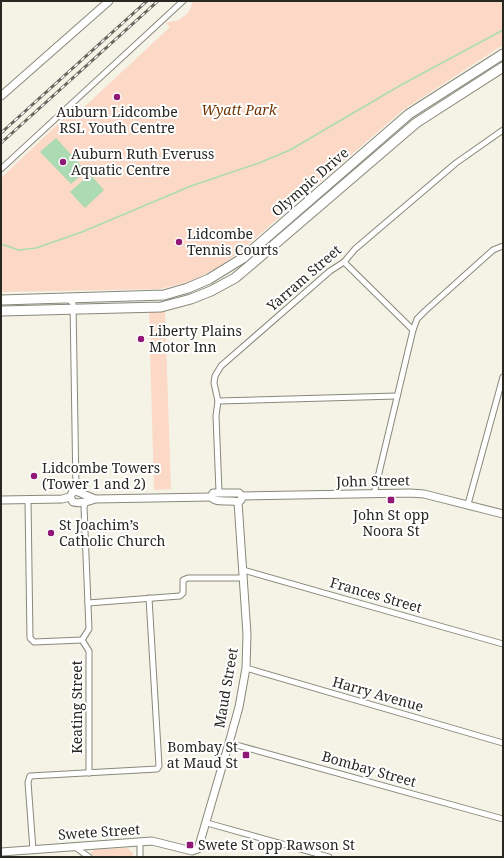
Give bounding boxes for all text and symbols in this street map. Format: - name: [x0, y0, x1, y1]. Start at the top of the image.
- marker: Auburn Lidcombe RSL Youth Centre: [112, 92, 122, 102]
- park label: Wyatt Park: [201, 100, 278, 119]
- place label: Auburn Lidcombe RSL Youth Centre: [56, 102, 178, 137]
- street label: Olympic Drive: [267, 143, 352, 220]
- place label: Auburn Ruth Everuss Aquatic Centre: [71, 144, 214, 179]
- marker: Auburn Ruth Everuss Aquatic Centre: [58, 157, 68, 167]
- place label: Lidcombe Tennis Courts: [187, 224, 278, 259]
- marker: Lidcombe Tennis Courts: [174, 237, 184, 247]
- street label: Yarram Street: [262, 240, 345, 316]
- place label: Liberty Plains Motor Inn: [149, 321, 242, 356]
- marker: Liberty Plains Motor Inn: [136, 334, 146, 344]
- place label: Lidcombe Towers (Tower 1 and 2): [42, 458, 160, 493]
- street label: John Street: [335, 470, 410, 491]
- marker: Lidcombe Towers (Tower 1 and 2): [29, 471, 39, 481]
- marker: John St opp Noora St: [386, 495, 396, 505]
- place label: John St opp Noora St: [352, 505, 429, 540]
- place label: St Joachim’s Catholic Church: [59, 515, 166, 550]
- marker: St Joachim’s Catholic Church: [46, 528, 56, 538]
- street label: Frances Street: [328, 572, 424, 617]
- street label: Maud Street: [209, 646, 242, 730]
- street label: Keating Street: [67, 660, 86, 754]
- street label: Harry Avenue: [330, 671, 426, 716]
- place label: Bombay St at Maud St: [167, 737, 238, 772]
- street label: Bombay Street: [320, 746, 419, 791]
- marker: Bombay St at Maud St: [241, 750, 251, 760]
- street label: Swete Street: [57, 819, 141, 844]
- place label: Swete St opp Rawson St: [198, 835, 355, 854]
- marker: Swete St opp Rawson St: [185, 840, 195, 850]

